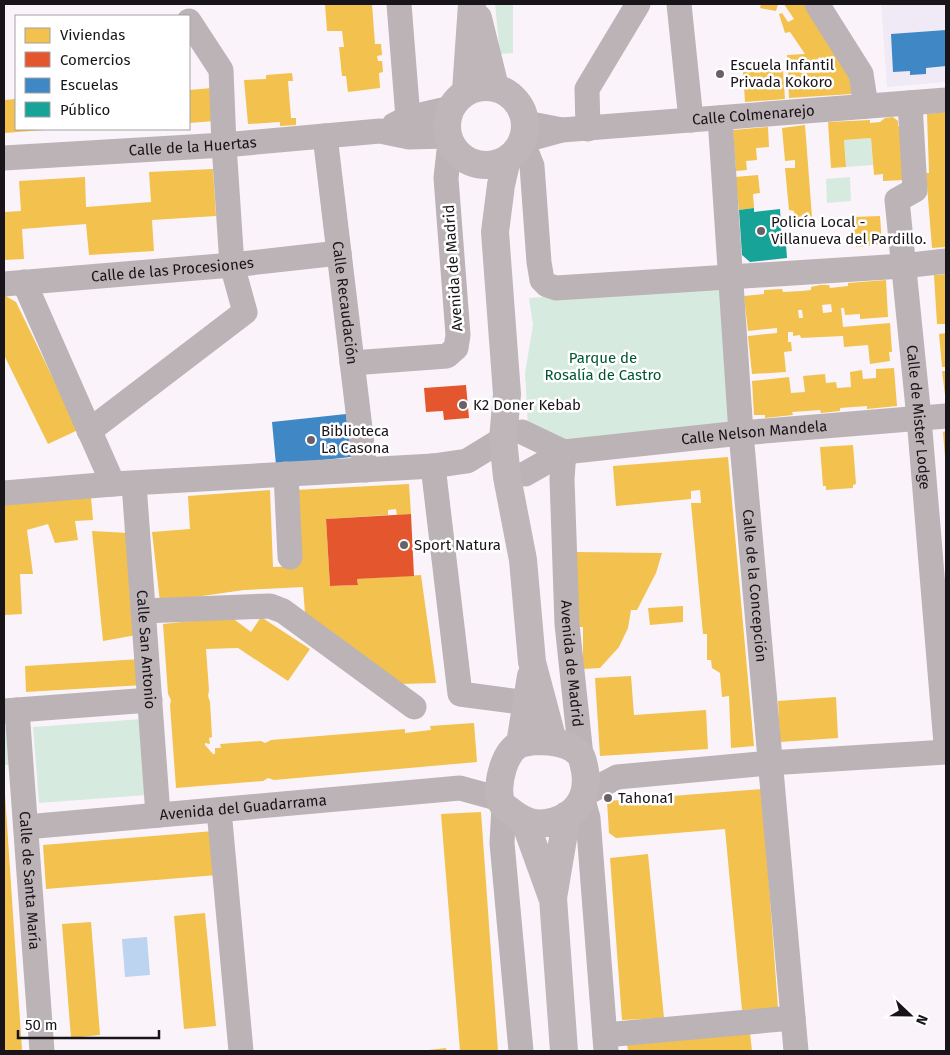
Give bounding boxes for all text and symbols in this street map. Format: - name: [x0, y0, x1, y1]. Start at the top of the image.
- legend: [15, 15, 190, 130]
- text: Viviendas: [60, 26, 125, 44]
- text: Comercios: [60, 51, 130, 69]
- place label: Escuela Infantil Privada Kokoro: [730, 56, 835, 91]
- marker: Escuela Infantil Privada Kokoro: [714, 68, 726, 80]
- text: Escuelas: [60, 76, 118, 94]
- text: Público: [60, 101, 110, 119]
- street label: Calle Colmenarejo: [691, 101, 815, 129]
- street label: Calle de la Huertas: [128, 133, 257, 160]
- street label: Avenida de Madrid: [440, 204, 466, 332]
- place label: Policía Local - Villanueva del Pardillo.: [771, 213, 926, 248]
- marker: Policía Local - Villanueva del Pardillo.: [755, 225, 767, 237]
- street label: Calle Recaudación: [329, 240, 361, 366]
- street label: Calle de las Procesiones: [90, 254, 255, 286]
- street label: Calle de Mister Lodge: [903, 344, 934, 490]
- park label: Parque de Rosalía de Castro: [544, 349, 662, 384]
- place label: K2 Doner Kebab: [473, 396, 581, 414]
- marker: K2 Doner Kebab: [457, 399, 469, 411]
- street label: Calle Nelson Mandela: [680, 417, 828, 448]
- place label: Biblioteca La Casona: [321, 422, 389, 457]
- marker: Biblioteca La Casona: [305, 434, 317, 446]
- street label: Calle de la Concepción: [739, 508, 770, 663]
- place label: Sport Natura: [414, 536, 501, 554]
- marker: Sport Natura: [398, 539, 410, 551]
- street label: Calle San Antonio: [133, 589, 159, 710]
- street label: Avenida de Madrid: [557, 600, 587, 728]
- place label: Tahona1: [618, 789, 673, 807]
- street label: Avenida del Guadarrama: [159, 791, 327, 824]
- marker: Tahona1: [602, 792, 614, 804]
- street label: Calle de Santa María: [15, 811, 44, 951]
- north arrow: [885, 990, 935, 1040]
- scale bar: [18, 1008, 159, 1040]
- text: N: [912, 1012, 931, 1027]
- text: 50 m: [25, 1016, 58, 1034]

